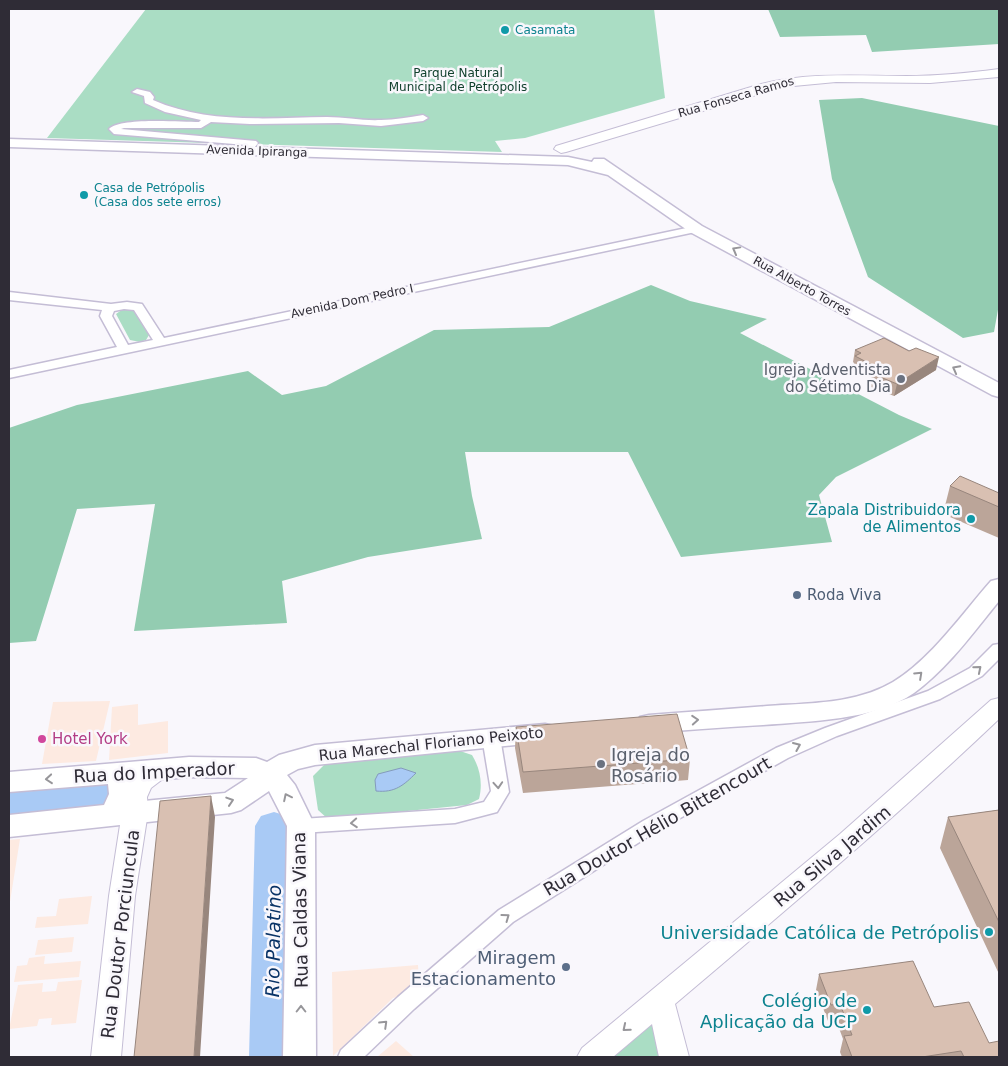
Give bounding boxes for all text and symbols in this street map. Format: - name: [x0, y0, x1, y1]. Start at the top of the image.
- place label: Casamata: [515, 23, 575, 37]
- marker: Casamata: [499, 24, 511, 36]
- park label: Parque Natural Municipal de Petrópolis: [389, 66, 527, 94]
- street label: Rua Fonseca Ramos: [676, 74, 796, 120]
- street label: Avenida Ipiranga: [206, 142, 308, 160]
- place label: Casa de Petrópolis (Casa dos sete erros): [94, 181, 221, 209]
- marker: Casa de Petrópolis (Casa dos sete erros): [78, 189, 90, 201]
- one-way arrow: [732, 247, 741, 257]
- street label: Rua Alberto Torres: [751, 253, 853, 319]
- street label: Avenida Dom Pedro I: [289, 281, 415, 321]
- place label: Igreja Adventista do Sétimo Dia: [764, 361, 891, 396]
- one-way arrow: [952, 365, 961, 375]
- marker: Igreja Adventista do Sétimo Dia: [895, 373, 907, 385]
- place label: Zapala Distribuidora de Alimentos: [808, 501, 961, 536]
- marker: Zapala Distribuidora de Alimentos: [965, 513, 977, 525]
- place label: Roda Viva: [807, 586, 882, 604]
- marker: Roda Viva: [791, 589, 803, 601]
- one-way arrow: [972, 666, 981, 674]
- one-way arrow: [913, 672, 922, 681]
- one-way arrow: [692, 715, 700, 726]
- street label: Rua Marechal Floriano Peixoto: [318, 723, 544, 765]
- place label: Hotel York: [52, 730, 128, 748]
- marker: Hotel York: [36, 733, 48, 745]
- one-way arrow: [792, 742, 801, 753]
- place label: Igreja do Rosário: [611, 744, 690, 786]
- street label: Rua Doutor Hélio Bittencourt: [539, 752, 775, 900]
- street label: Rua do Imperador: [73, 757, 236, 787]
- marker: Igreja do Rosário: [595, 758, 607, 770]
- one-way arrow: [45, 773, 53, 784]
- one-way arrow: [493, 782, 504, 790]
- one-way arrow: [283, 793, 293, 802]
- one-way arrow: [226, 797, 234, 807]
- street label: Rua Silva Jardim: [769, 801, 895, 911]
- one-way arrow: [349, 817, 357, 828]
- street label: Rua Doutor Porciuncula: [97, 828, 143, 1040]
- street label: Rua Caldas Viana: [288, 832, 312, 988]
- water label: Rio Palatino: [261, 885, 285, 997]
- one-way arrow: [500, 914, 509, 922]
- place label: Universidade Católica de Petrópolis: [661, 922, 979, 943]
- marker: Universidade Católica de Petrópolis: [983, 926, 995, 938]
- place label: Miragem Estacionamento: [411, 947, 556, 989]
- marker: Miragem Estacionamento: [560, 961, 572, 973]
- place label: Colégio de Aplicação da UCP: [700, 990, 857, 1032]
- one-way arrow: [296, 1004, 306, 1012]
- marker: Colégio de Aplicação da UCP: [861, 1004, 873, 1016]
- one-way arrow: [378, 1020, 387, 1029]
- one-way arrow: [622, 1023, 631, 1032]

